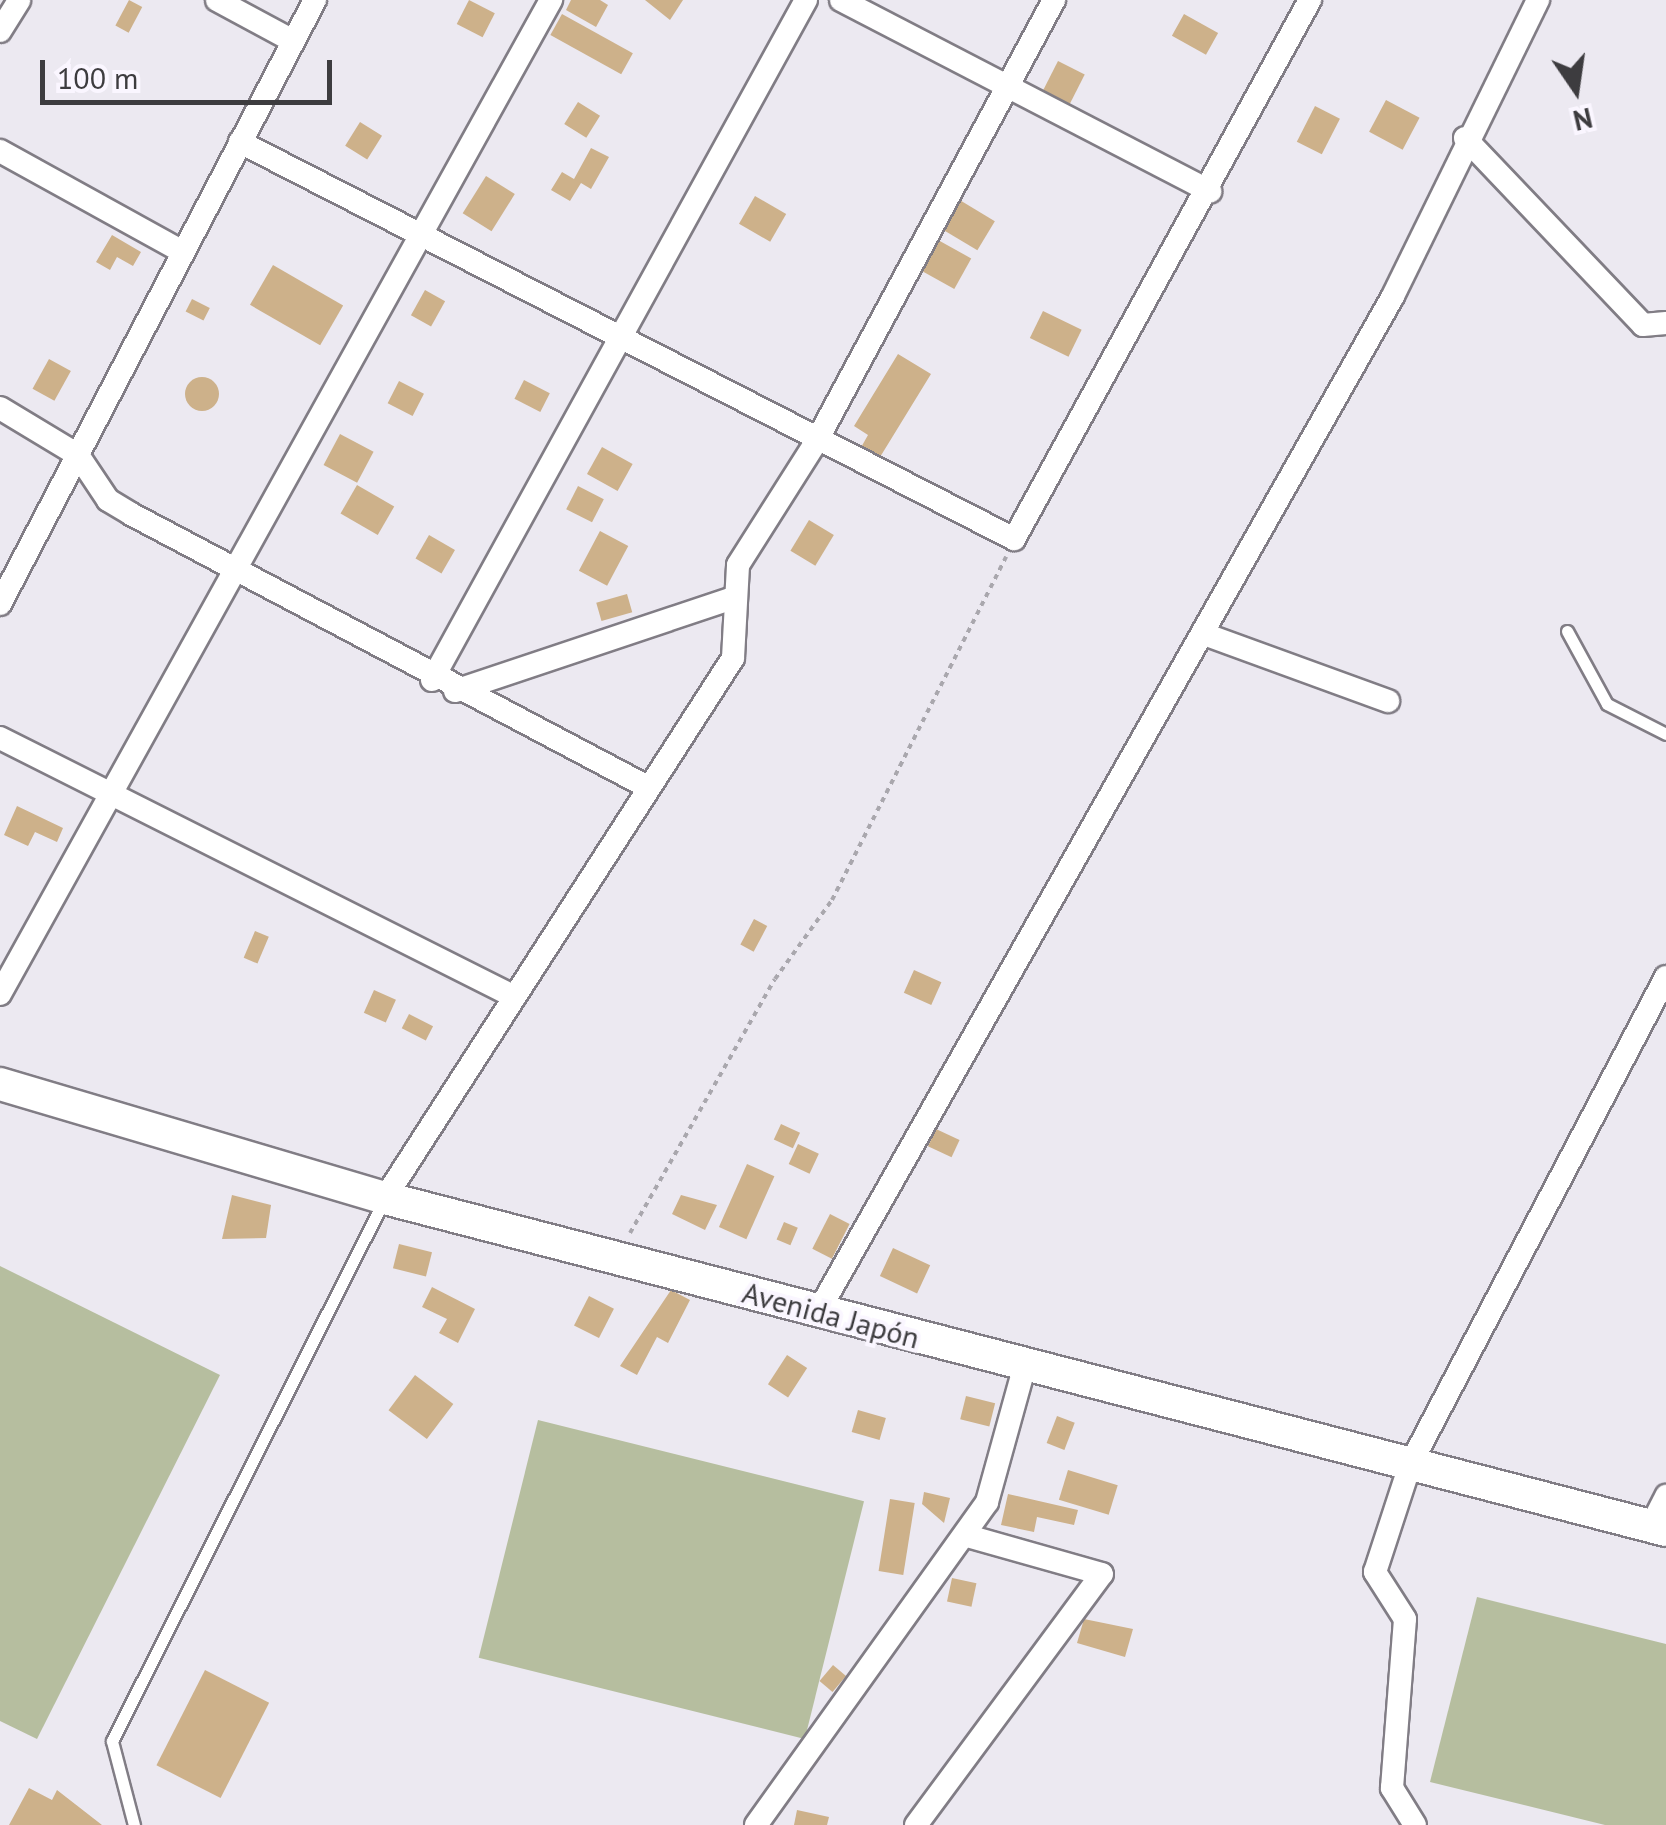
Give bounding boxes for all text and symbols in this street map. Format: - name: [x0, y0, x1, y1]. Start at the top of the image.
- scale bar: [45, 40, 338, 102]
- north arrow: [1526, 40, 1626, 140]
- text: 100 m: [57, 58, 138, 97]
- text: N: [1570, 100, 1596, 140]
- street label: Avenida Japón: [739, 1274, 923, 1356]

